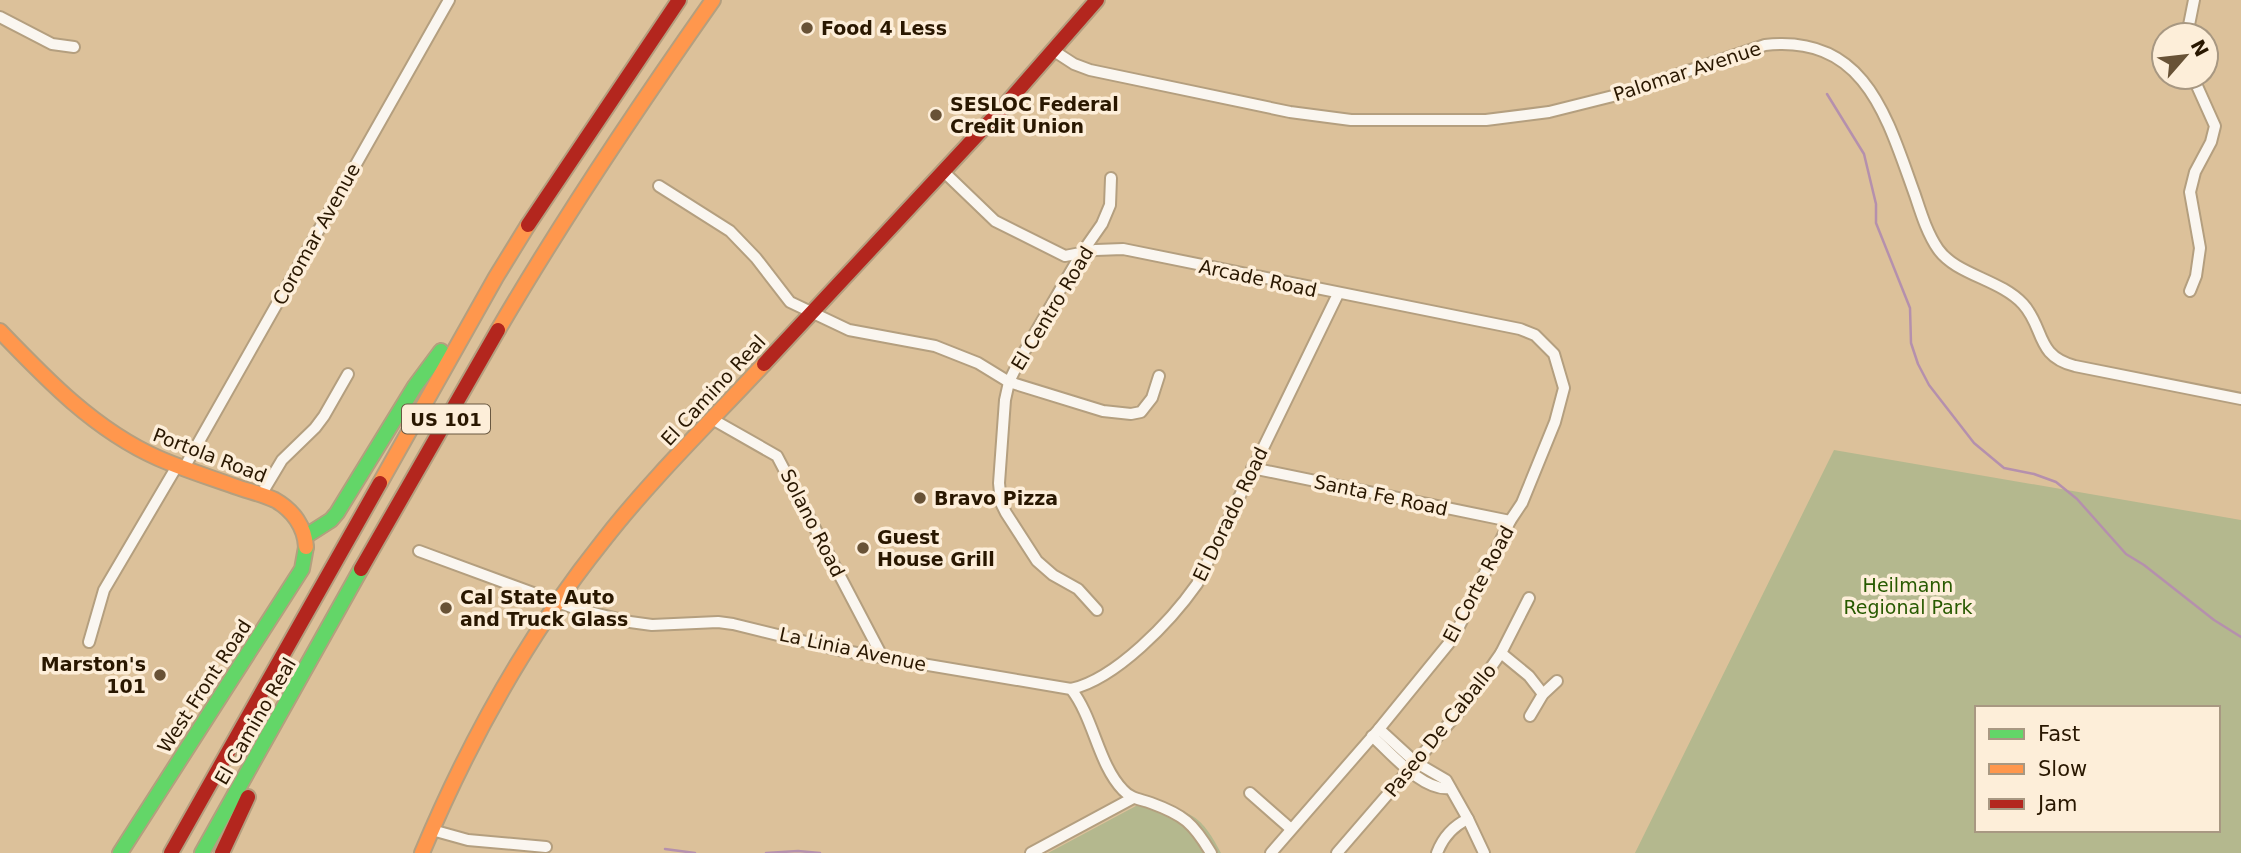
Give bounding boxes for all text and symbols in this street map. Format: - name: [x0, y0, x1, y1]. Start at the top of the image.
- place label: Food 4 Less: [821, 17, 947, 39]
- marker: Food 4 Less: [799, 20, 815, 36]
- north arrow: [2150, 21, 2220, 91]
- text: N: [2187, 36, 2213, 60]
- street label: Palomar Avenue: [1610, 37, 1764, 105]
- place label: SESLOC Federal Credit Union: [950, 93, 1119, 137]
- marker: SESLOC Federal Credit Union: [928, 107, 944, 123]
- street label: Coromar Avenue: [268, 159, 364, 309]
- street label: El Centro Road: [1006, 242, 1098, 374]
- street label: Arcade Road: [1197, 255, 1319, 301]
- street label: El Camino Real: [656, 330, 770, 450]
- road number: US 101: [402, 404, 490, 433]
- street label: Portola Road: [150, 423, 270, 487]
- street label: El Dorado Road: [1188, 443, 1272, 585]
- street label: Solano Road: [776, 465, 850, 581]
- street label: Santa Fe Road: [1312, 470, 1450, 520]
- place label: Bravo Pizza: [934, 487, 1058, 509]
- marker: Bravo Pizza: [912, 490, 928, 506]
- street label: El Corte Road: [1438, 522, 1518, 646]
- place label: Guest House Grill: [877, 526, 995, 570]
- marker: Guest House Grill: [855, 540, 871, 556]
- park label: Heilmann Regional Park: [1843, 574, 1973, 618]
- place label: Cal State Auto and Truck Glass: [460, 586, 628, 630]
- marker: Cal State Auto and Truck Glass: [438, 600, 454, 616]
- street label: West Front Road: [153, 615, 255, 757]
- street label: La Linia Avenue: [777, 623, 929, 675]
- place label: Marston's 101: [41, 653, 146, 697]
- street label: El Camino Real: [210, 654, 300, 788]
- street label: Paseo De Caballo: [1380, 659, 1500, 801]
- marker: Marston's 101: [152, 667, 168, 683]
- legend: [1975, 706, 2220, 832]
- text: Fast: [2038, 722, 2080, 746]
- text: Slow: [2038, 757, 2087, 781]
- text: Jam: [2036, 792, 2078, 816]

